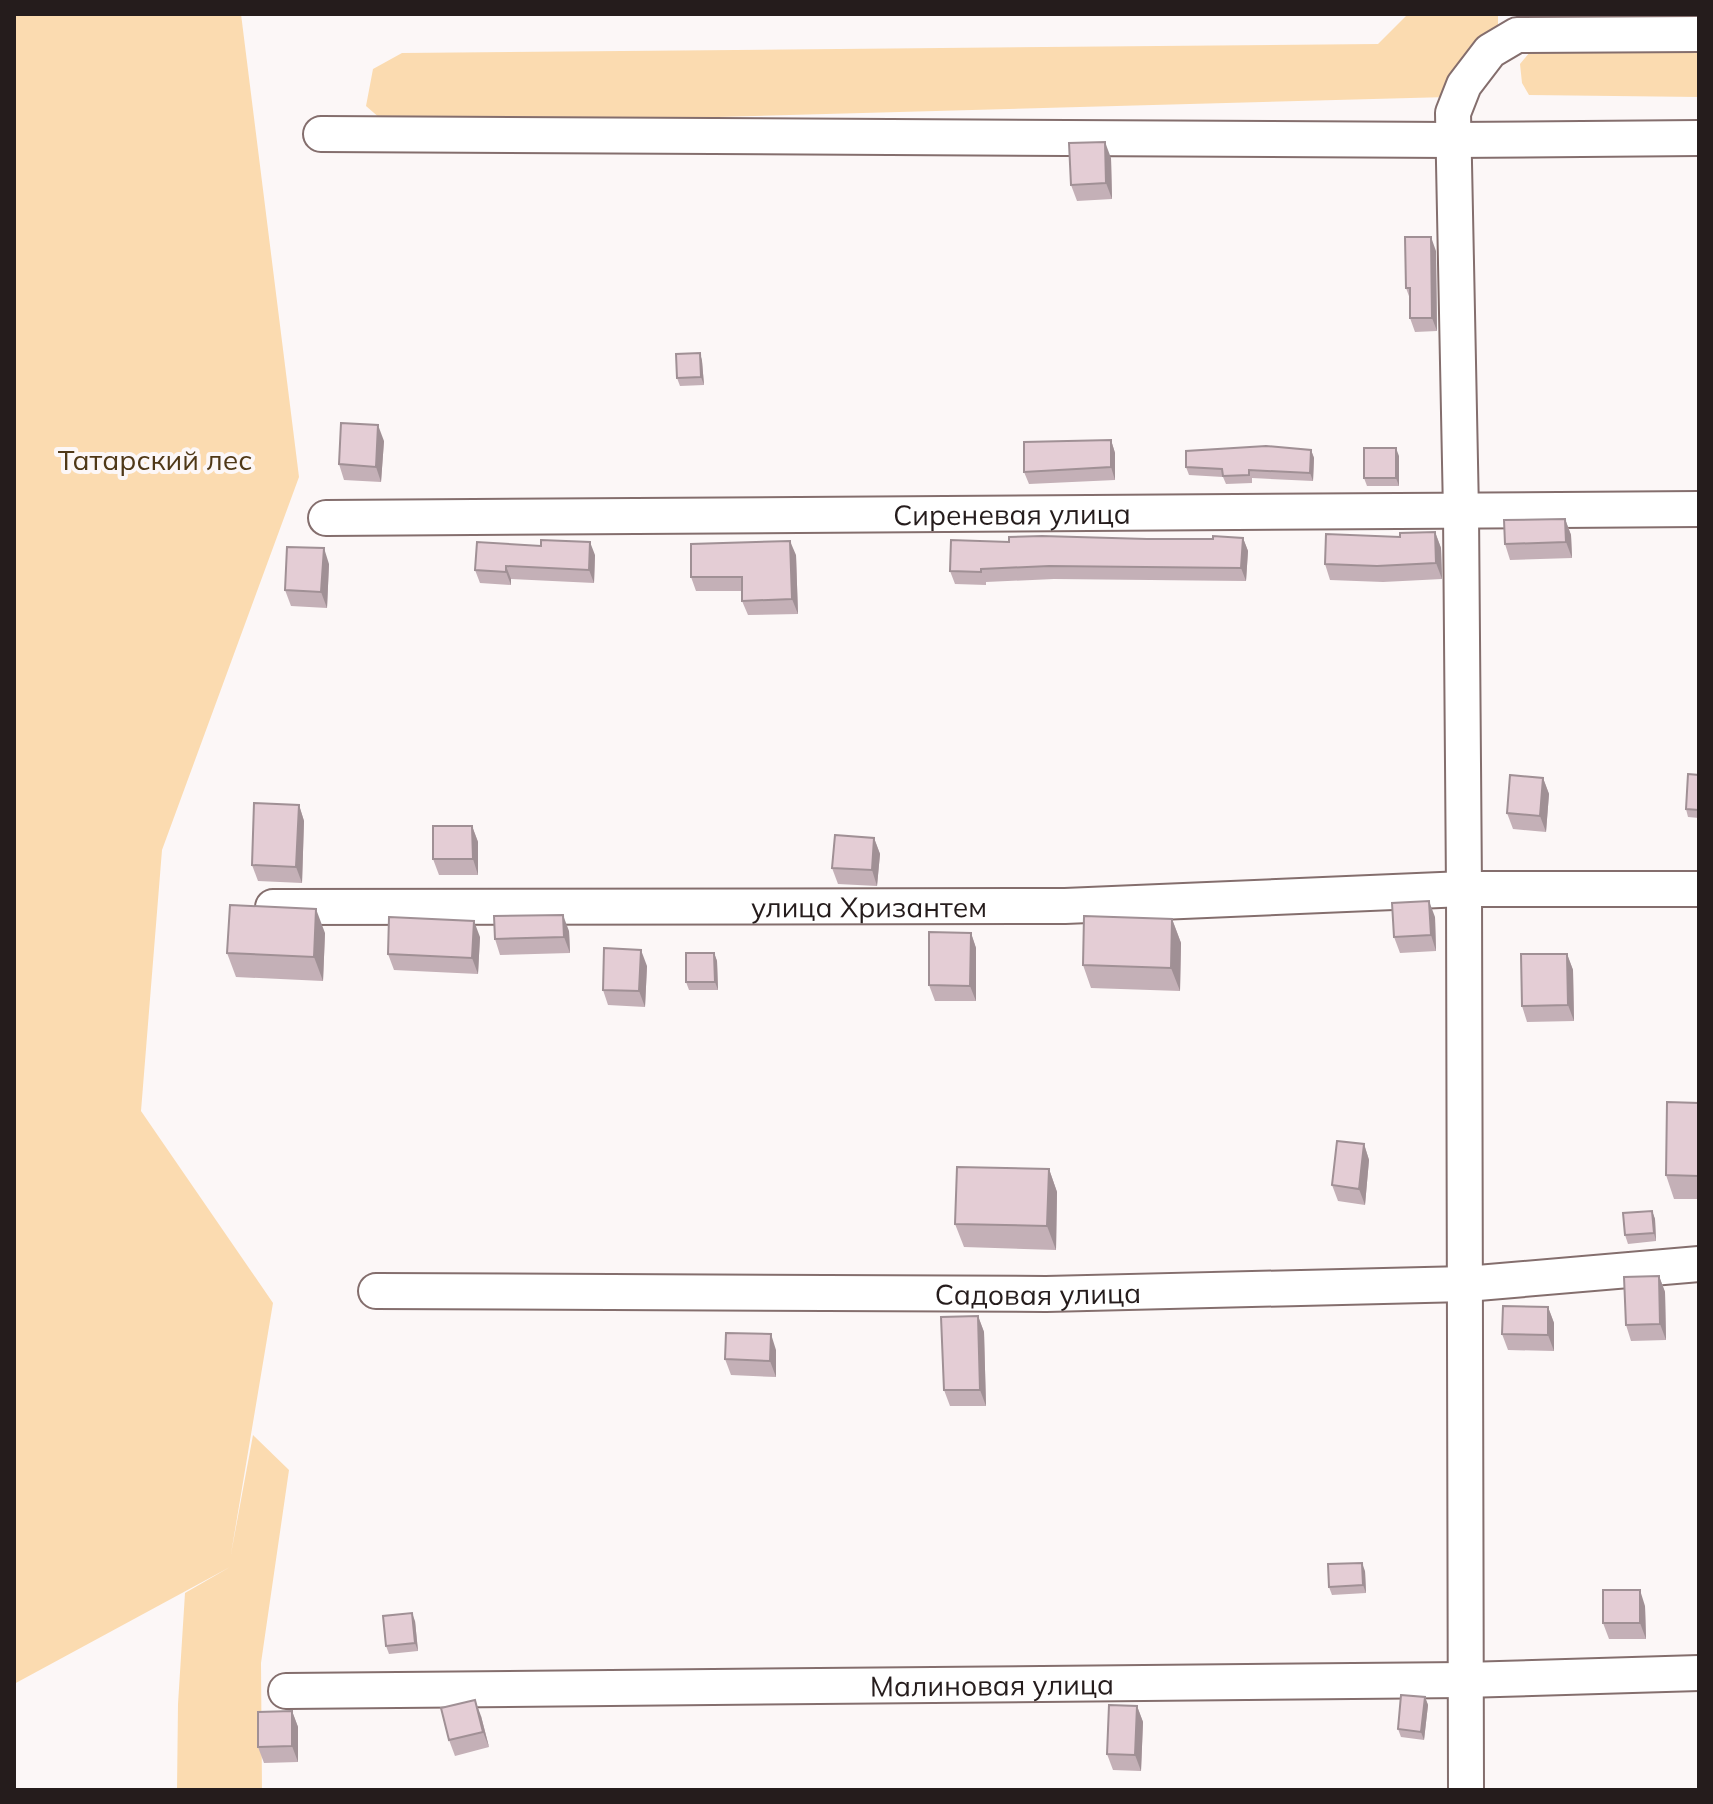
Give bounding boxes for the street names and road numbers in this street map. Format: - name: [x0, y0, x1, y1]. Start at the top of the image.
- street label: Сиреневая улица: [893, 495, 1131, 532]
- street label: улица Хризантем: [751, 889, 987, 924]
- street label: Садовая улица: [935, 1274, 1142, 1312]
- street label: Малиновая улица: [870, 1666, 1114, 1703]

